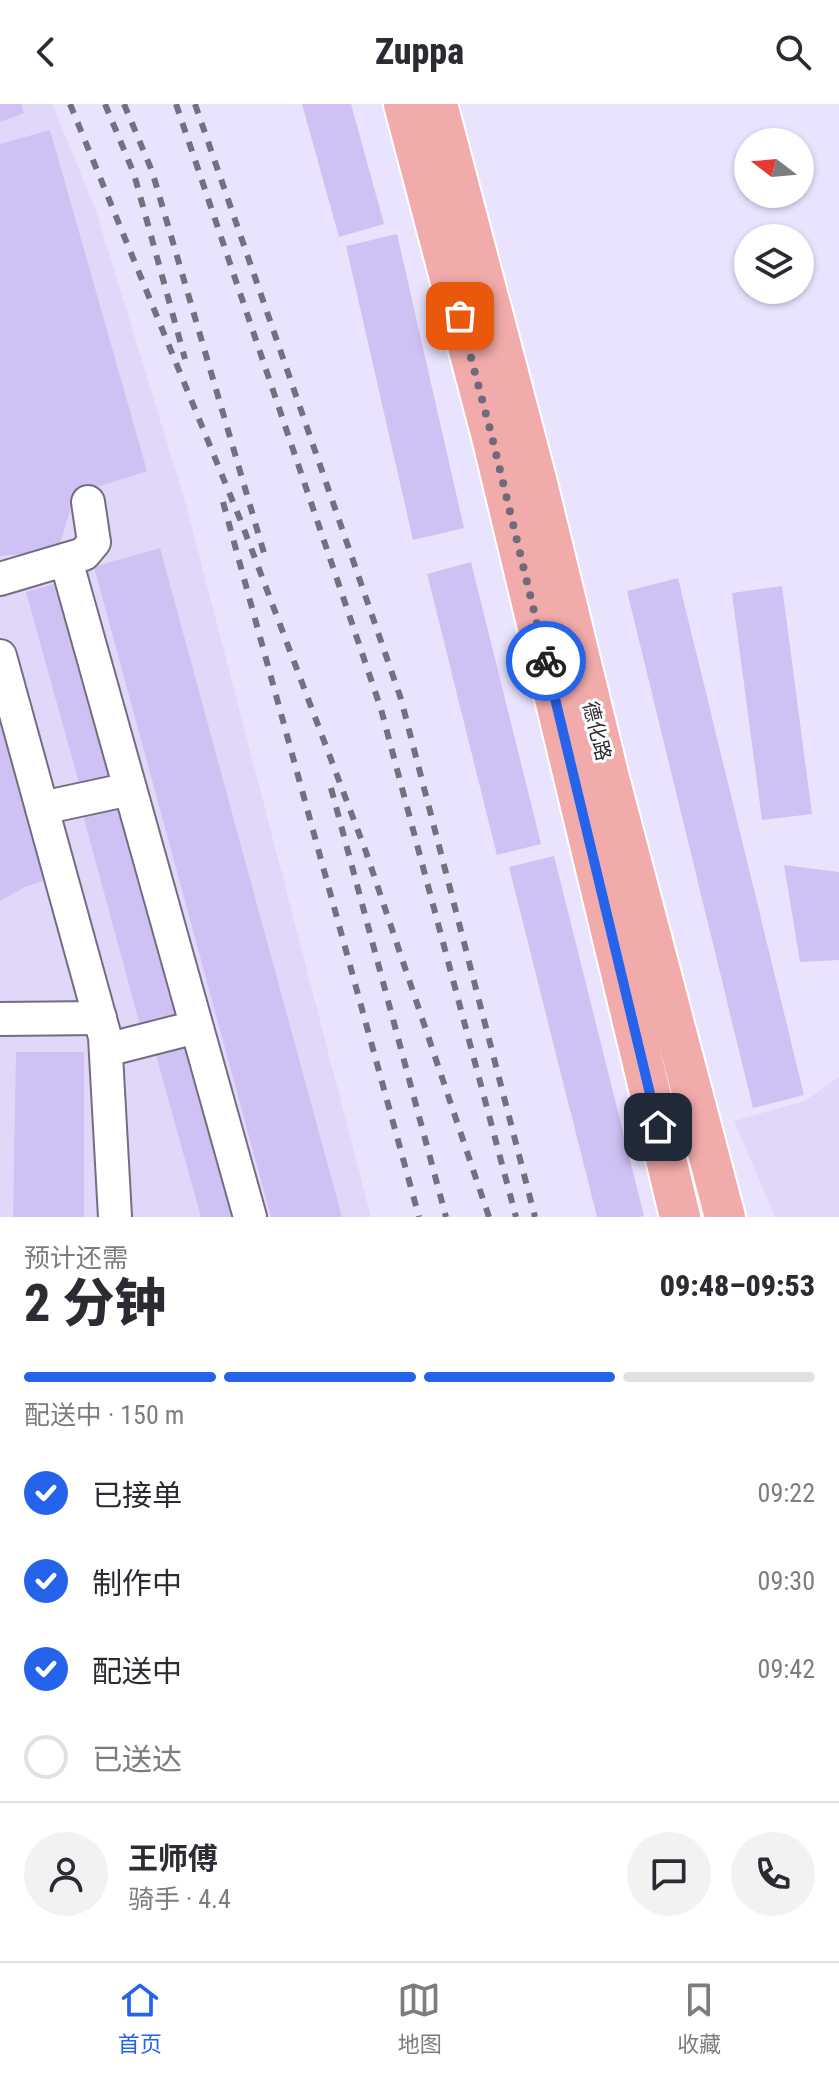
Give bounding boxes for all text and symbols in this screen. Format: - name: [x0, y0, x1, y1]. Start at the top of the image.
- icon: back: [24, 30, 68, 74]
- icon: search: [771, 30, 815, 74]
- text: Zuppa: [375, 31, 464, 73]
- north arrow: [734, 128, 814, 208]
- map controls: [734, 128, 814, 304]
- button: layers: [734, 224, 814, 304]
- pin: [426, 282, 494, 350]
- icon: bag: [438, 294, 482, 338]
- courier: [506, 621, 586, 701]
- icon: bike: [524, 639, 568, 683]
- street label: 德化路: [578, 699, 616, 763]
- pin: [624, 1093, 692, 1161]
- icon: home: [636, 1105, 680, 1149]
- text: 预计还需: [24, 1243, 128, 1273]
- text: 09:48–09:53: [660, 1268, 815, 1303]
- text: 2 分钟: [24, 1273, 166, 1334]
- text: 配送中 · 150 m: [24, 1400, 184, 1430]
- icon: check: [24, 1471, 68, 1515]
- text: 已接单: [92, 1478, 182, 1513]
- text: 09:22: [758, 1478, 815, 1508]
- icon: check: [24, 1559, 68, 1603]
- text: 制作中: [92, 1566, 182, 1601]
- text: 09:30: [758, 1566, 815, 1596]
- icon: check: [24, 1647, 68, 1691]
- text: 配送中: [92, 1654, 182, 1689]
- text: 09:42: [758, 1654, 815, 1684]
- text: 已送达: [92, 1742, 182, 1777]
- button: person: [24, 1832, 108, 1916]
- button: chat: [627, 1832, 711, 1916]
- button: phone: [731, 1832, 815, 1916]
- text: 王师傅: [128, 1841, 218, 1876]
- text: 骑手 · 4.4: [128, 1884, 231, 1914]
- tab: 首页: [118, 1978, 162, 2058]
- tab: 地图: [397, 1978, 441, 2058]
- tab: 收藏: [677, 1978, 721, 2058]

